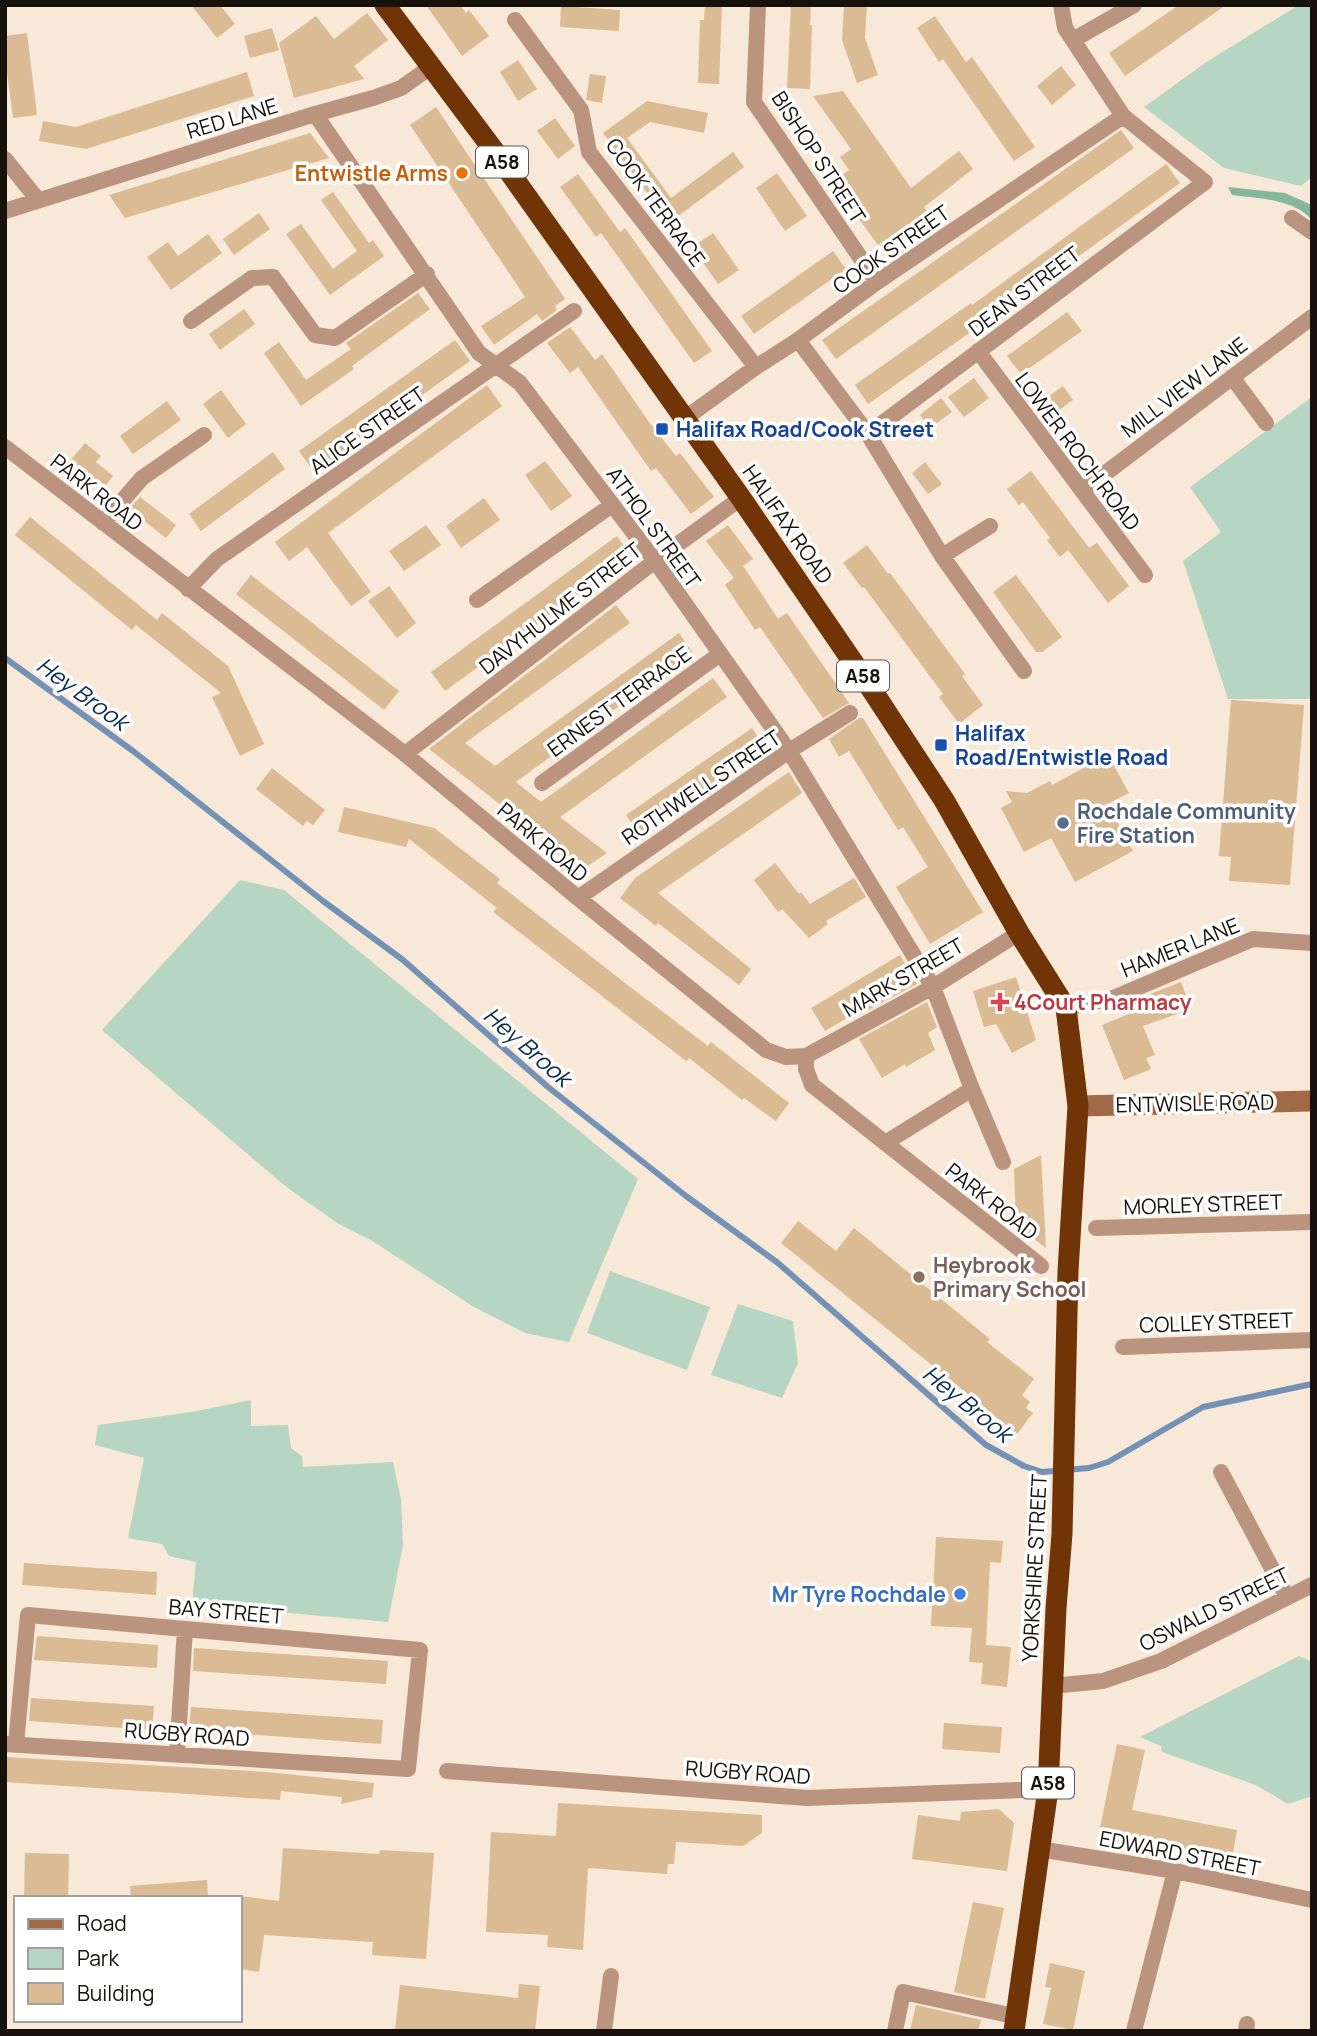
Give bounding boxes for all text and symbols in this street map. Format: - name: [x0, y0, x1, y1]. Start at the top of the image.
- street label: BISHOP STREET: [766, 85, 872, 229]
- street label: RED LANE: [183, 91, 281, 145]
- street label: COOK TERRACE: [600, 132, 712, 272]
- road number: A58: [476, 146, 528, 178]
- place label: Entwistle Arms: [295, 159, 448, 187]
- marker: Entwistle Arms: [454, 165, 470, 181]
- street label: COOK STREET: [827, 198, 955, 300]
- street label: DEAN STREET: [962, 239, 1086, 342]
- street label: MILL VIEW LANE: [1115, 330, 1253, 444]
- street label: LOWER ROCH ROAD: [1009, 366, 1147, 536]
- street label: ALICE STREET: [304, 379, 431, 480]
- place label: Halifax Road/Cook Street: [676, 415, 934, 443]
- marker: Halifax Road/Cook Street: [654, 421, 670, 437]
- street label: PARK ROAD: [45, 447, 149, 537]
- street label: HALIFAX ROAD: [737, 459, 839, 589]
- street label: ATHOL STREET: [601, 461, 708, 594]
- street label: DAVYHULME STREET: [473, 536, 647, 680]
- street label: ERNEST TERRACE: [542, 639, 696, 763]
- water label: Hey Brook: [31, 649, 138, 739]
- road number: A58: [837, 660, 889, 692]
- place label: Halifax Road/Entwistle Road: [955, 719, 1168, 771]
- street label: ROTHWELL STREET: [616, 723, 786, 851]
- marker: Halifax Road/Entwistle Road: [933, 737, 949, 753]
- street label: PARK ROAD: [492, 796, 594, 888]
- place label: Rochdale Community Fire Station: [1077, 797, 1296, 849]
- marker: Rochdale Community Fire Station: [1055, 815, 1071, 831]
- street label: HAMER LANE: [1117, 911, 1243, 983]
- street label: MARK STREET: [837, 931, 969, 1023]
- place label: 4Court Pharmacy: [1014, 988, 1192, 1016]
- marker: 4Court Pharmacy: [992, 994, 1008, 1010]
- water label: Hey Brook: [477, 999, 581, 1095]
- street label: ENTWISLE ROAD: [1115, 1088, 1275, 1118]
- street label: PARK ROAD: [940, 1156, 1044, 1246]
- street label: MORLEY STREET: [1123, 1187, 1283, 1221]
- place label: Heybrook Primary School: [933, 1251, 1087, 1303]
- marker: Heybrook Primary School: [911, 1269, 927, 1285]
- street label: COLLEY STREET: [1139, 1305, 1294, 1339]
- water label: Hey Brook: [917, 1357, 1022, 1451]
- street label: YORKSHIRE STREET: [1015, 1473, 1053, 1663]
- street label: OSWALD STREET: [1134, 1560, 1294, 1657]
- place label: Mr Tyre Rochdale: [772, 1580, 946, 1608]
- marker: Mr Tyre Rochdale: [952, 1586, 968, 1602]
- street label: BAY STREET: [167, 1592, 285, 1630]
- street label: RUGBY ROAD: [123, 1716, 251, 1752]
- street label: RUGBY ROAD: [684, 1754, 812, 1790]
- road number: A58: [1022, 1768, 1074, 1798]
- street label: EDWARD STREET: [1097, 1824, 1263, 1882]
- legend: [14, 1896, 242, 2022]
- text: Road: [77, 1909, 127, 1937]
- text: Park: [77, 1944, 119, 1972]
- text: Building: [77, 1979, 154, 2007]

